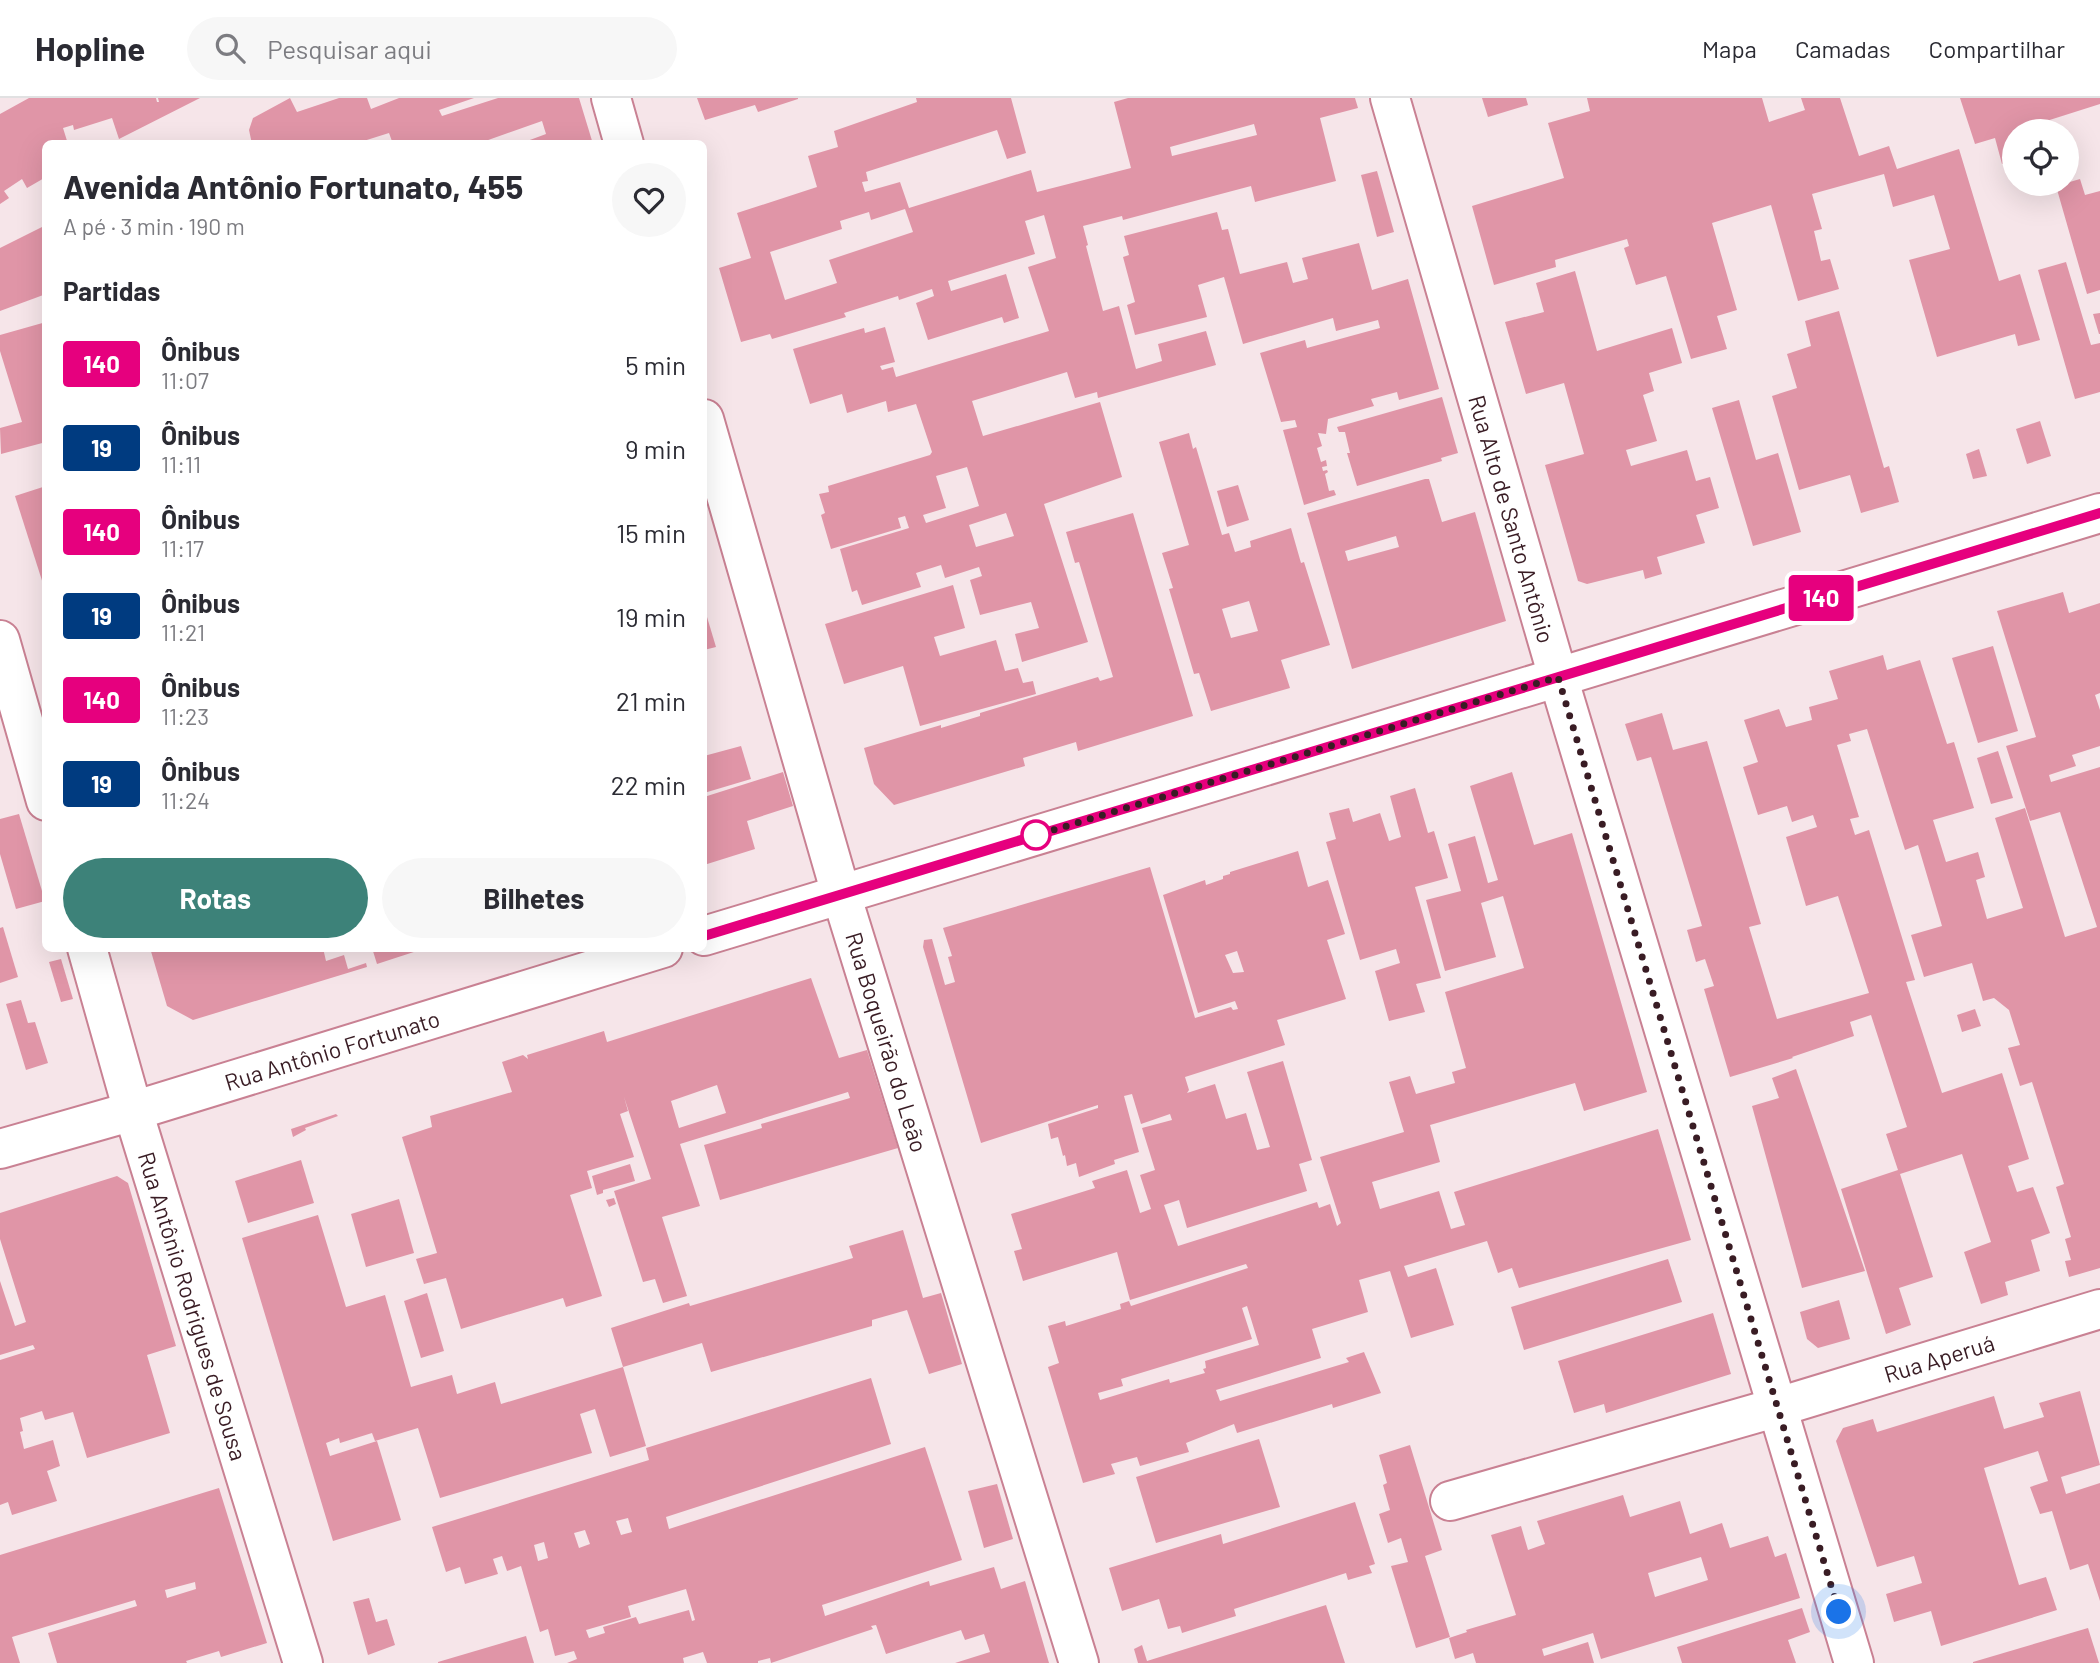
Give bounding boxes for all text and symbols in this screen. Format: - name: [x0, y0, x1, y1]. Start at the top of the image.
- search box: [187, 17, 677, 80]
- text: Hopline: [35, 28, 145, 68]
- icon: search: [211, 29, 249, 67]
- text: Pesquisar aqui: [267, 33, 432, 64]
- text: Mapa: [1702, 34, 1757, 63]
- text: Camadas: [1795, 34, 1891, 63]
- text: Compartilhar: [1929, 34, 2065, 63]
- map controls: [2002, 119, 2079, 196]
- button: locate: [2002, 119, 2079, 196]
- button: heart: [612, 163, 686, 237]
- text: Avenida Antônio Fortunato, 455: [63, 166, 523, 206]
- text: A pé · 3 min · 190 m: [63, 212, 245, 240]
- text: Partidas: [63, 275, 160, 306]
- text: Ônibus: [161, 335, 240, 366]
- text: 140: [83, 349, 120, 378]
- text: 5 min: [625, 349, 686, 380]
- text: 11:07: [161, 366, 209, 394]
- street label: Rua Alto de Santo Antônio: [1463, 392, 1561, 646]
- text: Ônibus: [161, 419, 240, 450]
- text: 19: [91, 433, 112, 462]
- text: 9 min: [625, 433, 686, 464]
- text: 11:11: [161, 450, 201, 478]
- text: Ônibus: [161, 503, 240, 534]
- text: 140: [83, 517, 120, 546]
- text: 15 min: [616, 517, 686, 548]
- text: 11:17: [161, 534, 204, 562]
- line badge: 140: [1781, 575, 1861, 621]
- text: 140: [1803, 583, 1839, 612]
- text: Ônibus: [161, 587, 240, 618]
- text: 19: [91, 601, 112, 630]
- text: 19 min: [616, 601, 686, 632]
- text: 11:21: [161, 618, 205, 646]
- text: Ônibus: [161, 671, 240, 702]
- text: 140: [83, 685, 120, 714]
- text: 21 min: [616, 685, 686, 716]
- text: 11:23: [161, 702, 209, 730]
- text: Ônibus: [161, 755, 240, 786]
- text: 19: [91, 769, 112, 798]
- text: 22 min: [611, 769, 686, 800]
- text: 11:24: [161, 786, 210, 814]
- unlabelled marker: [1021, 820, 1051, 850]
- button: Rotas: [63, 858, 368, 938]
- button: Bilhetes: [382, 858, 686, 938]
- street label: Rua Boqueirão do Leão: [840, 928, 934, 1156]
- street label: Rua Antônio Fortunato: [221, 1004, 443, 1096]
- street label: Rua Antônio Rodrigues de Sousa: [133, 1148, 253, 1464]
- street label: Rua Aperuá: [1880, 1328, 1998, 1388]
- your location: [1821, 1594, 1856, 1629]

